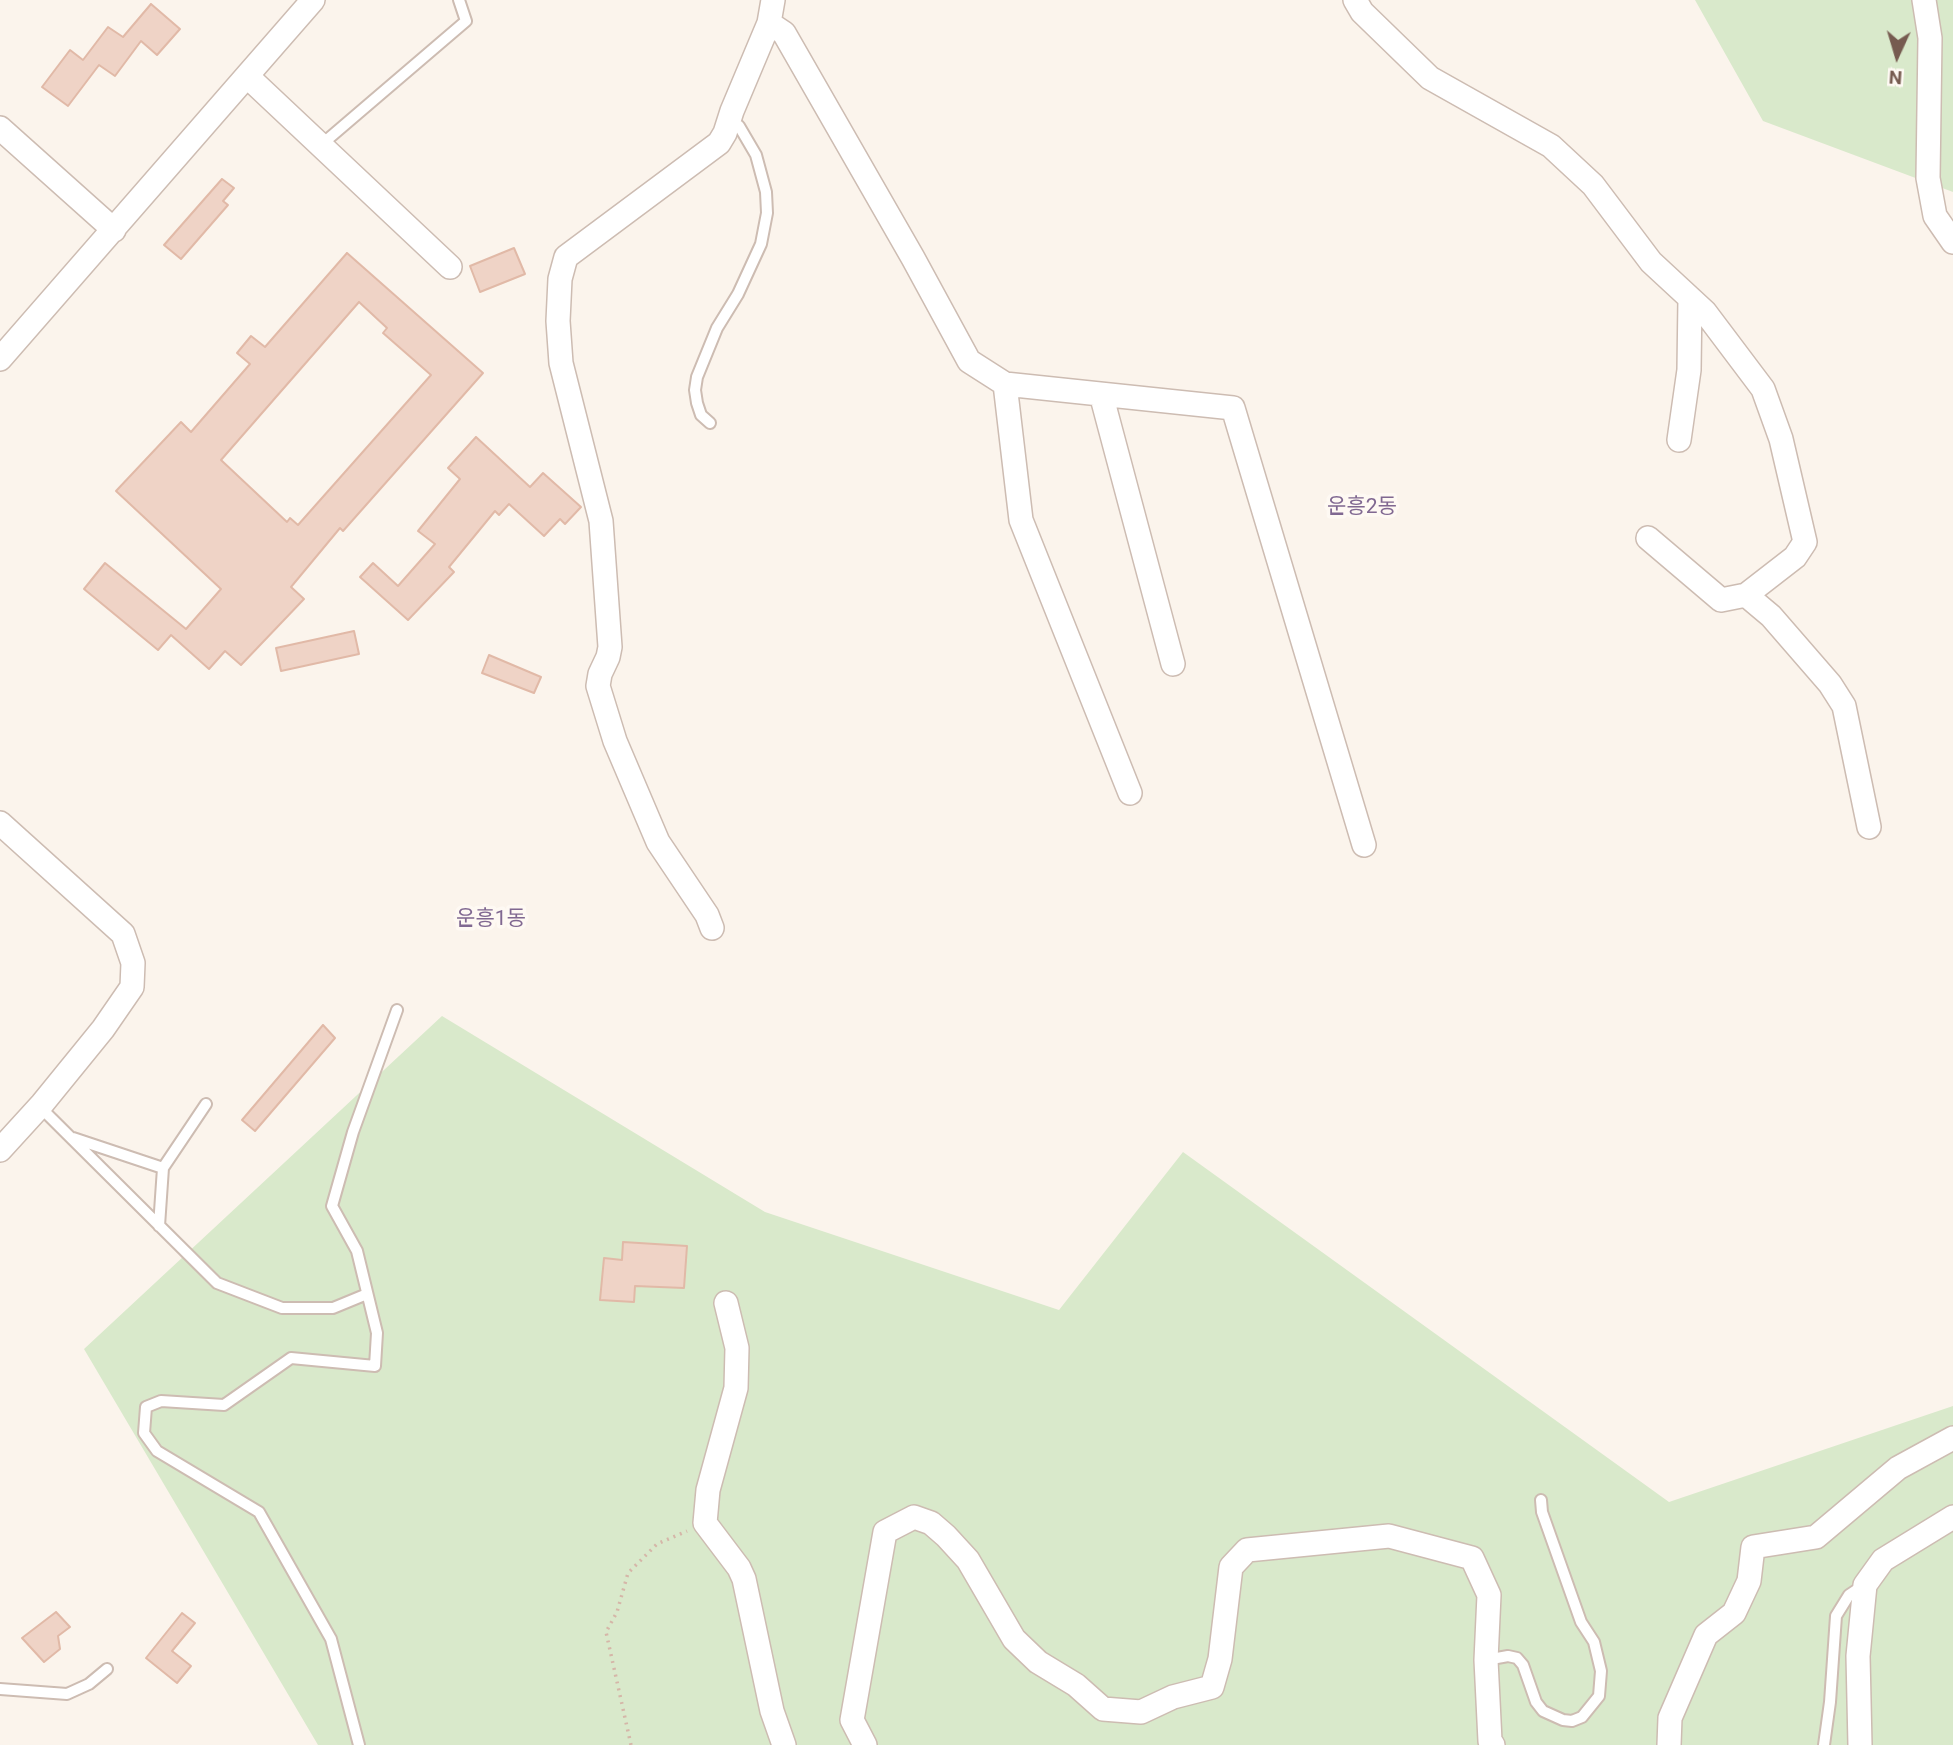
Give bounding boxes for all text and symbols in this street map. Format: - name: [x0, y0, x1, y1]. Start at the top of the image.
- north arrow: [1862, 21, 1932, 91]
- text: N: [1888, 66, 1903, 89]
- district label: 운흥2동: [1327, 495, 1397, 521]
- district label: 운흥1동: [456, 907, 526, 933]

